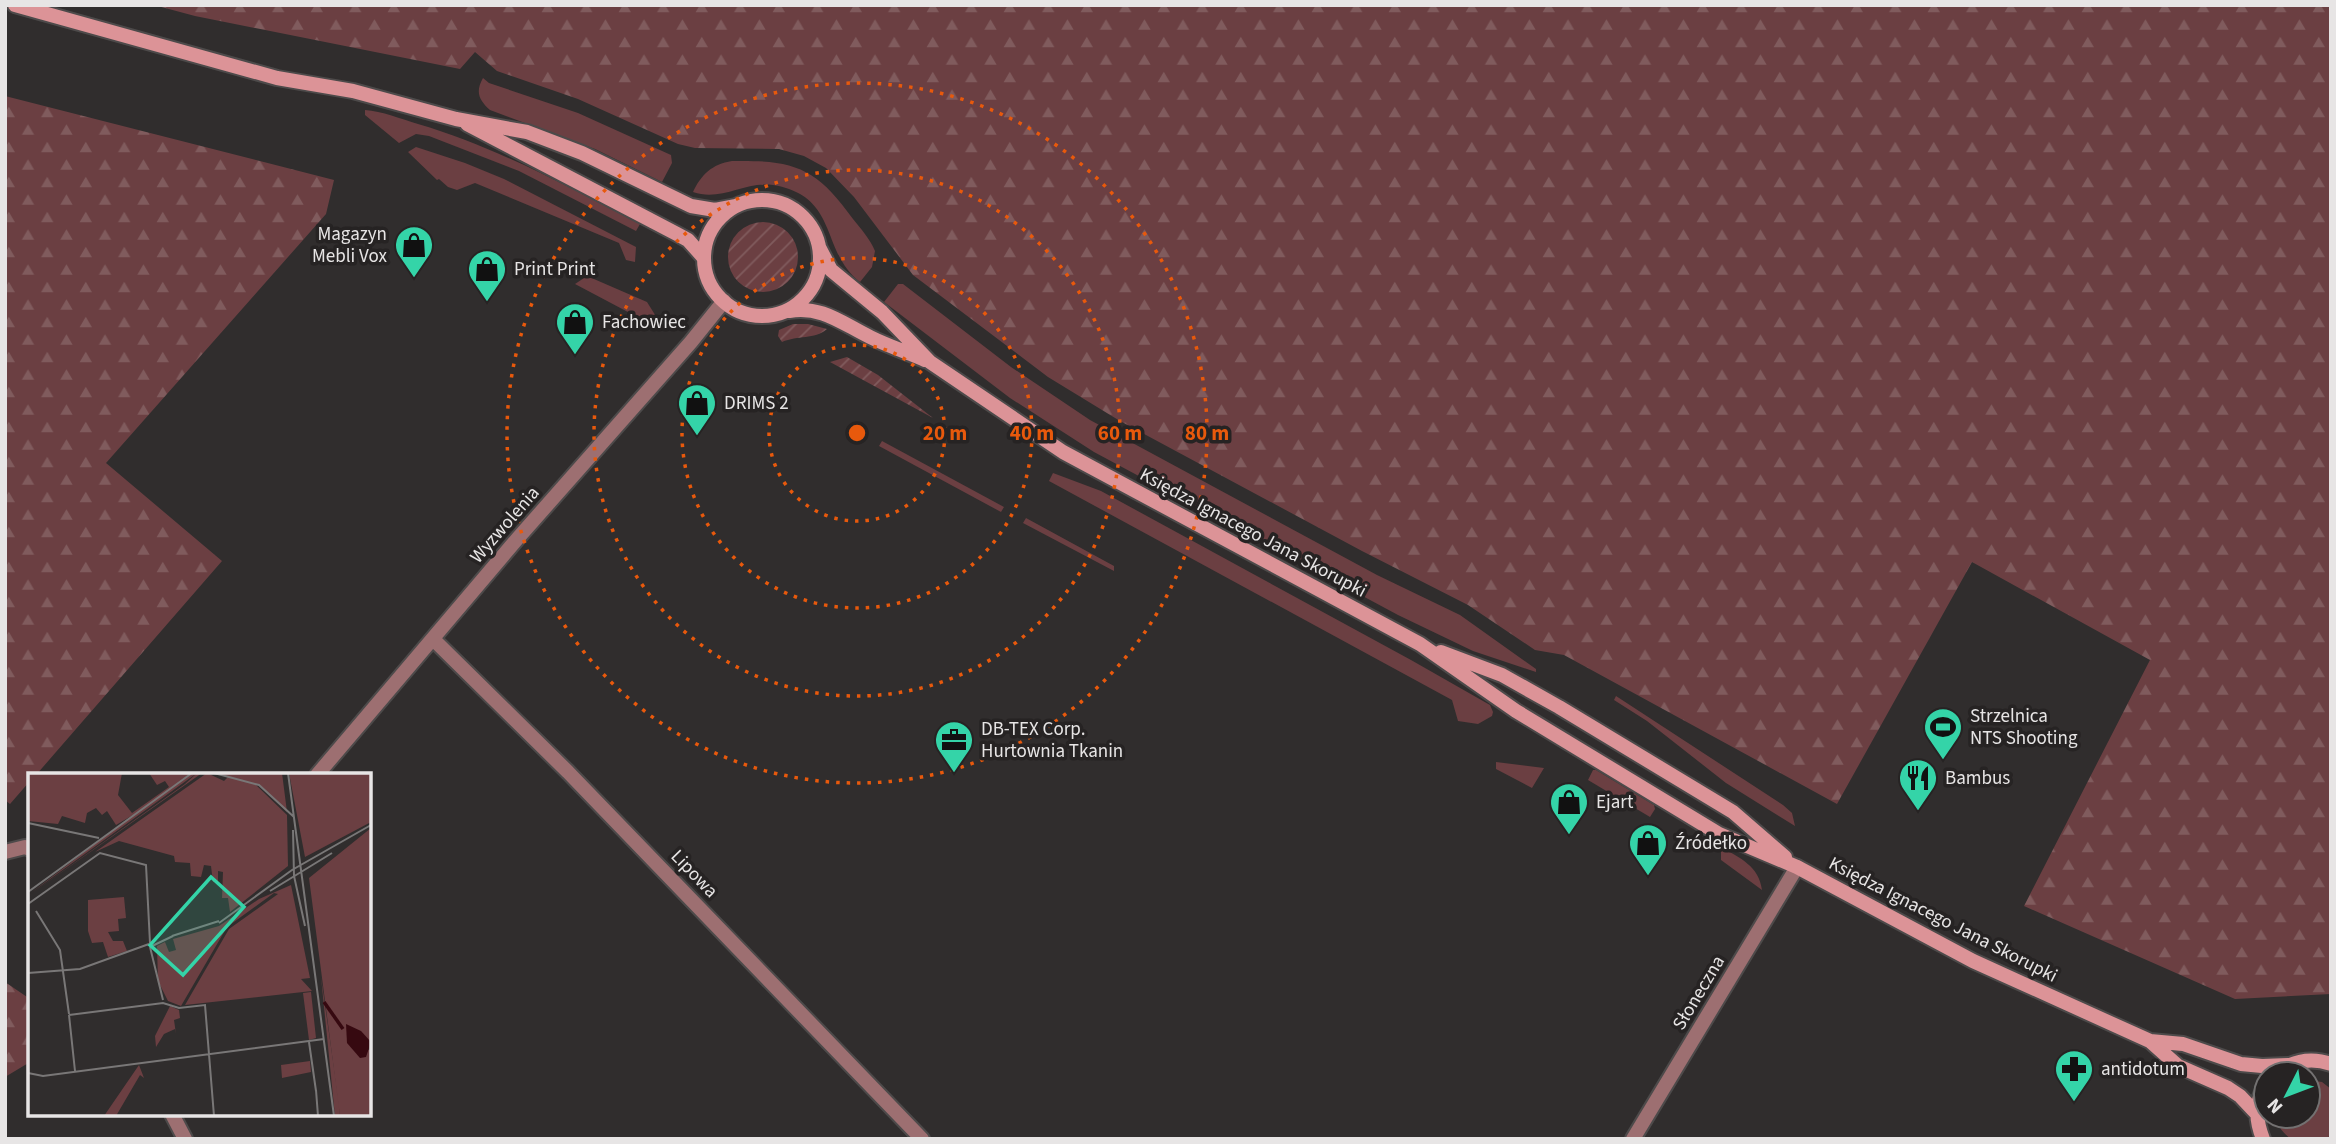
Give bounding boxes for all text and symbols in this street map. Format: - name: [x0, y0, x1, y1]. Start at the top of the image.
- place label: Magazyn Mebli Vox: [312, 221, 388, 270]
- shop icon: Magazyn Mebli Vox: [393, 224, 435, 279]
- shop icon: Print Print: [466, 248, 508, 303]
- place label: Print Print: [514, 256, 596, 283]
- shop icon: Fachowiec: [554, 301, 596, 356]
- place label: Fachowiec: [602, 309, 686, 336]
- shop icon: DRIMS 2: [676, 382, 718, 437]
- place label: DRIMS 2: [724, 390, 789, 417]
- text: 20 m: [923, 418, 967, 448]
- text: 40 m: [1010, 418, 1054, 448]
- text: 60 m: [1098, 418, 1142, 448]
- text: 80 m: [1185, 418, 1229, 448]
- centre of rings: [845, 421, 869, 445]
- street label: Księdza Ignacego Jana Skorupki: [1135, 462, 1371, 604]
- street label: Wyzwolenia: [464, 481, 546, 569]
- place label: Strzelnica NTS Shooting: [1970, 703, 2078, 752]
- sports icon: Strzelnica NTS Shooting: [1922, 706, 1964, 761]
- place label: DB-TEX Corp. Hurtownia Tkanin: [981, 716, 1123, 765]
- office icon: DB-TEX Corp. Hurtownia Tkanin: [933, 719, 975, 774]
- restaurant icon: Bambus: [1897, 757, 1939, 812]
- place label: Bambus: [1945, 765, 2010, 792]
- inset map: [28, 773, 371, 1116]
- shop icon: Ejart: [1548, 781, 1590, 836]
- place label: Ejart: [1596, 789, 1634, 816]
- shop icon: Źródełko: [1627, 822, 1669, 877]
- place label: Źródełko: [1675, 830, 1747, 857]
- street label: Lipowa: [664, 844, 724, 904]
- street label: Księdza Ignacego Jana Skorupki: [1824, 850, 2062, 990]
- street label: Słoneczna: [1666, 951, 1732, 1035]
- pharmacy icon: antidotum: [2053, 1048, 2095, 1103]
- place label: antidotum: [2101, 1056, 2185, 1083]
- north arrow: [2252, 1060, 2322, 1130]
- text: N: [2261, 1092, 2290, 1119]

